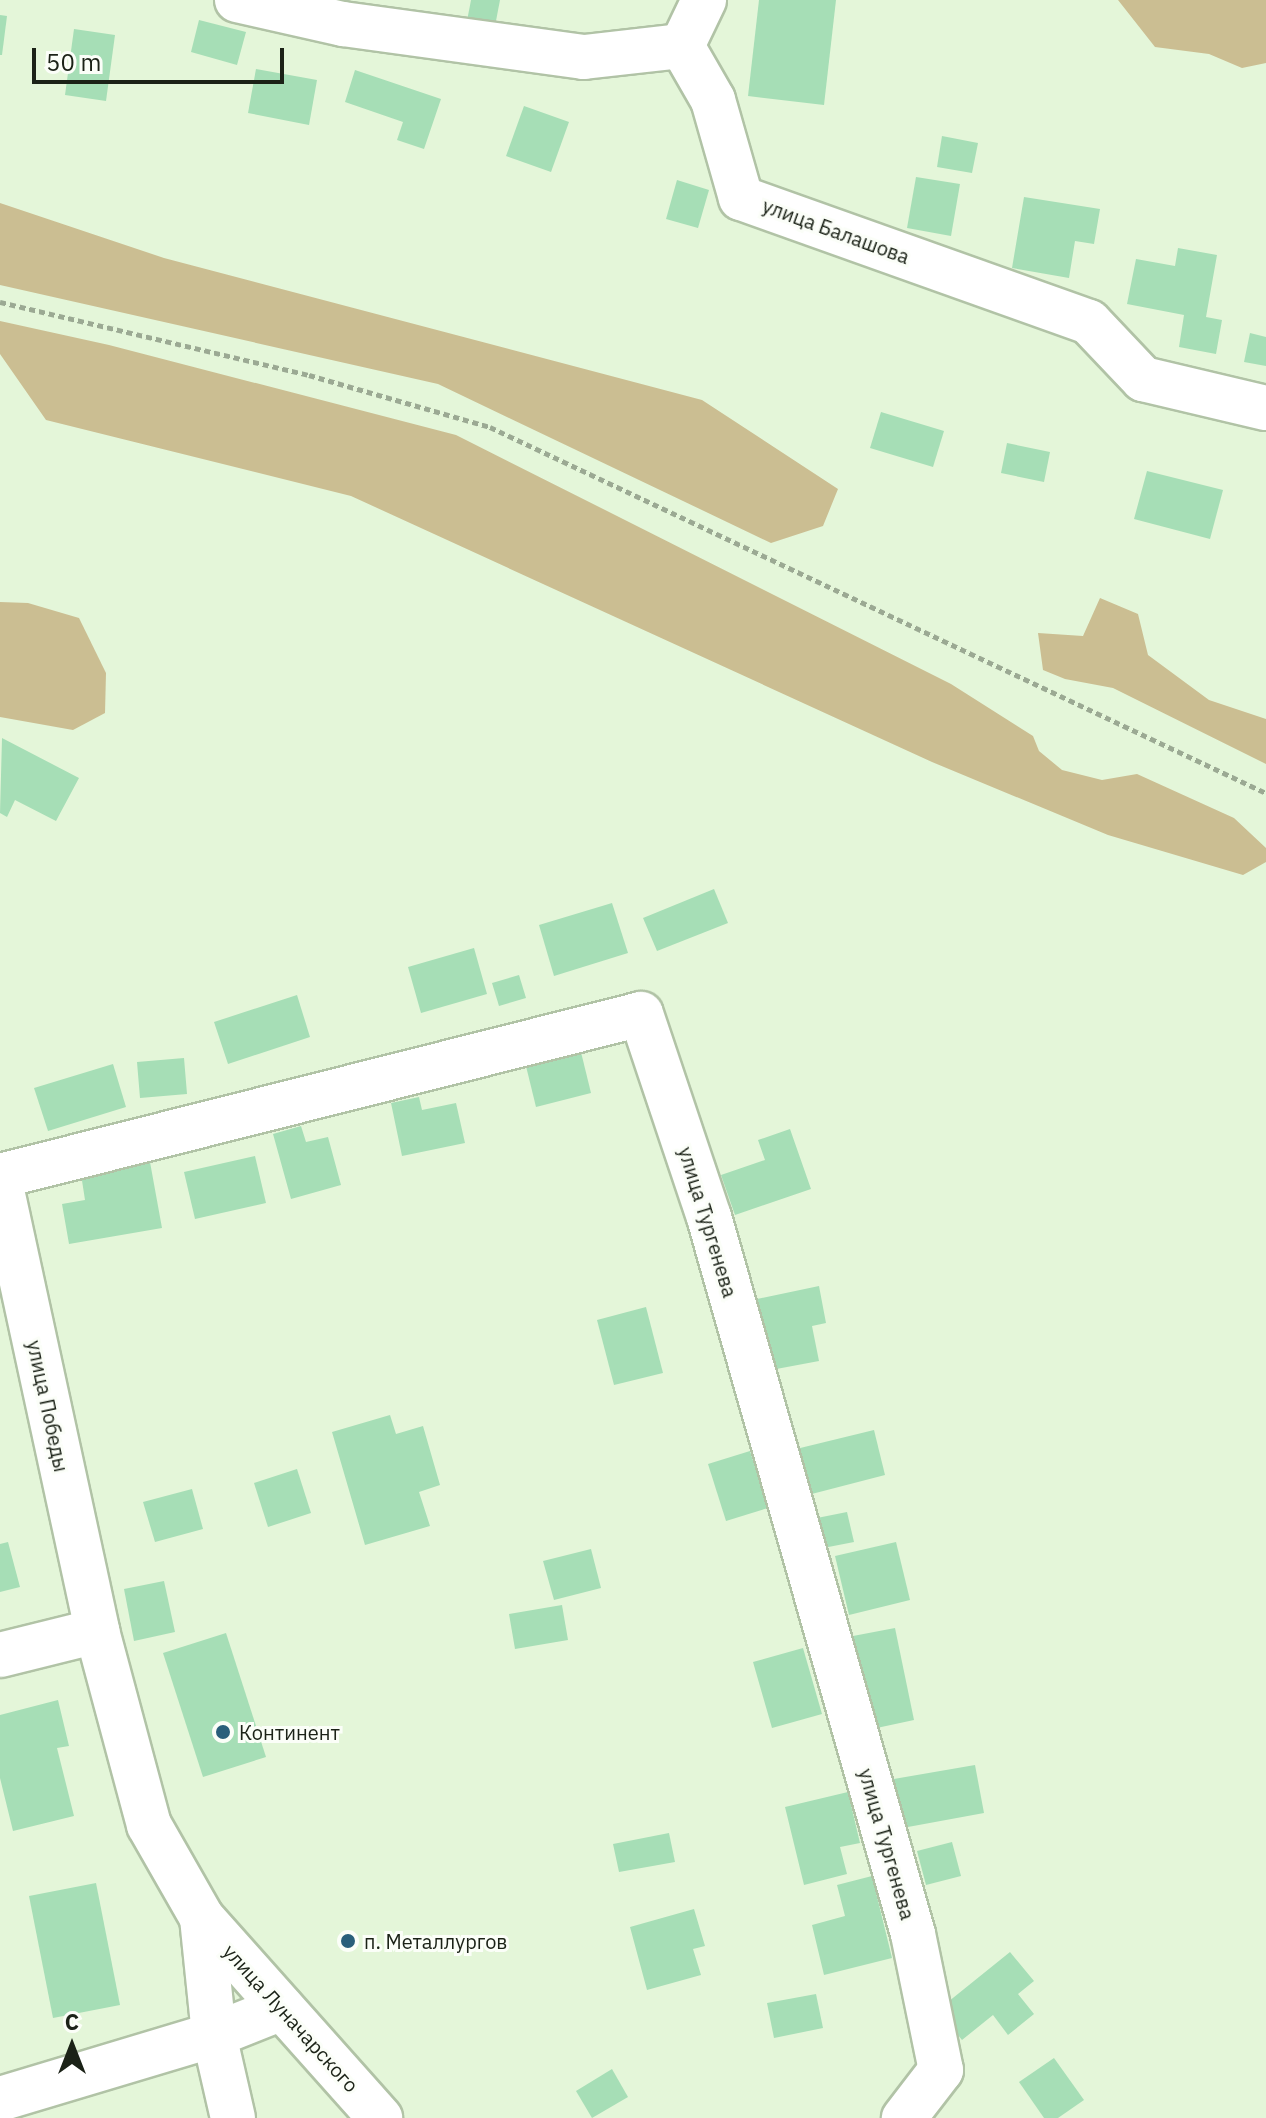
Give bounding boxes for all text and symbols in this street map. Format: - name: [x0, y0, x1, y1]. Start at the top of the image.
- scale bar: [36, 32, 288, 82]
- text: 50 m: [46, 46, 101, 78]
- street label: улица Балашова: [759, 193, 913, 269]
- street label: улица Тургенева: [674, 1144, 742, 1300]
- street label: улица Победы: [22, 1338, 74, 1474]
- place label: Континент: [239, 1720, 340, 1744]
- marker: Континент: [214, 1723, 232, 1741]
- street label: улица Тургенева: [854, 1766, 920, 1922]
- place label: п. Металлургов: [364, 1929, 507, 1953]
- marker: п. Металлургов: [339, 1932, 357, 1950]
- street label: улица Луначарского: [218, 1939, 364, 2097]
- north arrow: [32, 2006, 112, 2086]
- text: С: [65, 2007, 79, 2036]

